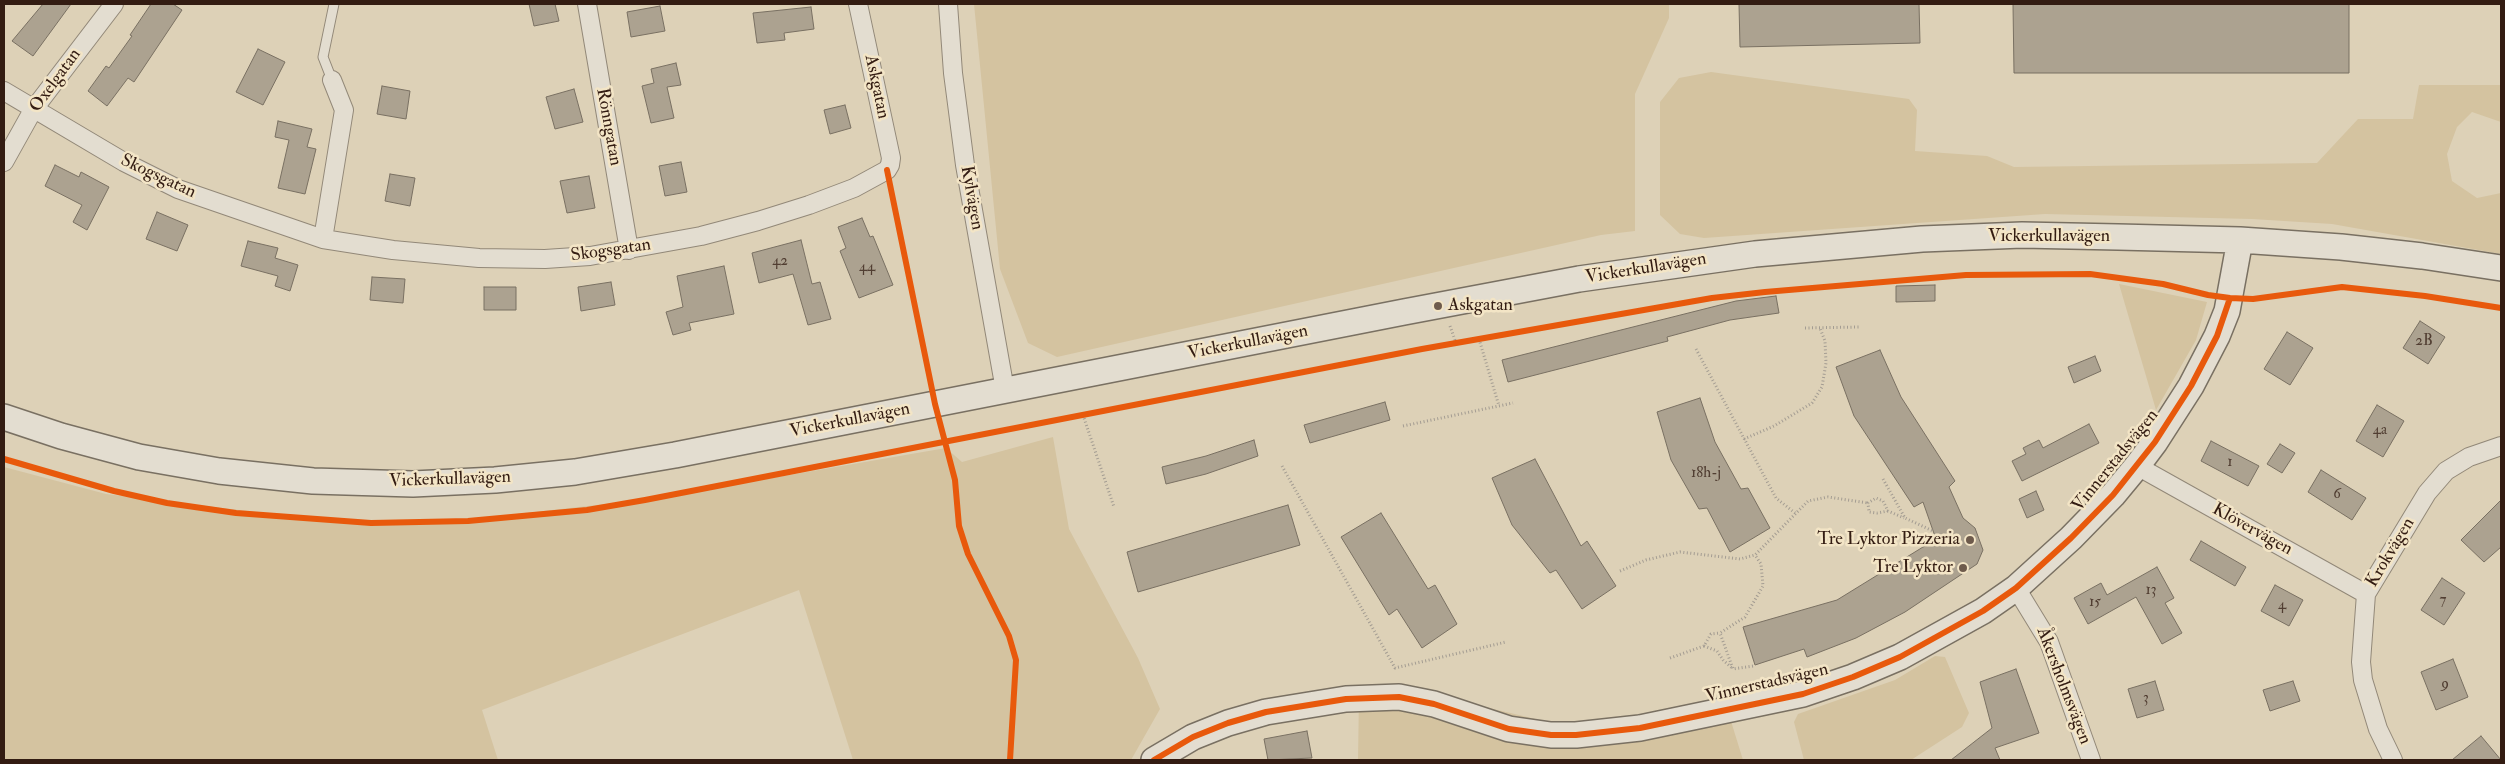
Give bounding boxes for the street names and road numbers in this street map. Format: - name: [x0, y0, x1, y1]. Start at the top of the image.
- street label: Oxelgatan: [26, 45, 86, 117]
- street label: Askgatan: [859, 53, 893, 121]
- street label: Rönngatan: [591, 86, 625, 168]
- street label: Skogsgatan: [117, 150, 199, 204]
- street label: Kylvägen: [955, 164, 987, 232]
- street label: Vickerkullavägen: [1988, 226, 2110, 248]
- street label: Skogsgatan: [570, 235, 652, 267]
- street label: Vickerkullavägen: [1584, 249, 1708, 289]
- street label: Vickerkullavägen: [1186, 321, 1310, 365]
- street label: Vickerkullavägen: [788, 399, 912, 443]
- street label: Vinnerstadsvägen: [2068, 405, 2164, 517]
- street label: Vickerkullavägen: [389, 467, 511, 493]
- street label: Klövervägen: [2208, 499, 2296, 561]
- street label: Krokvägen: [2362, 514, 2420, 592]
- street label: Åkersholmsvägen: [2031, 624, 2095, 748]
- street label: Vinnerstadsvägen: [1703, 659, 1831, 709]

